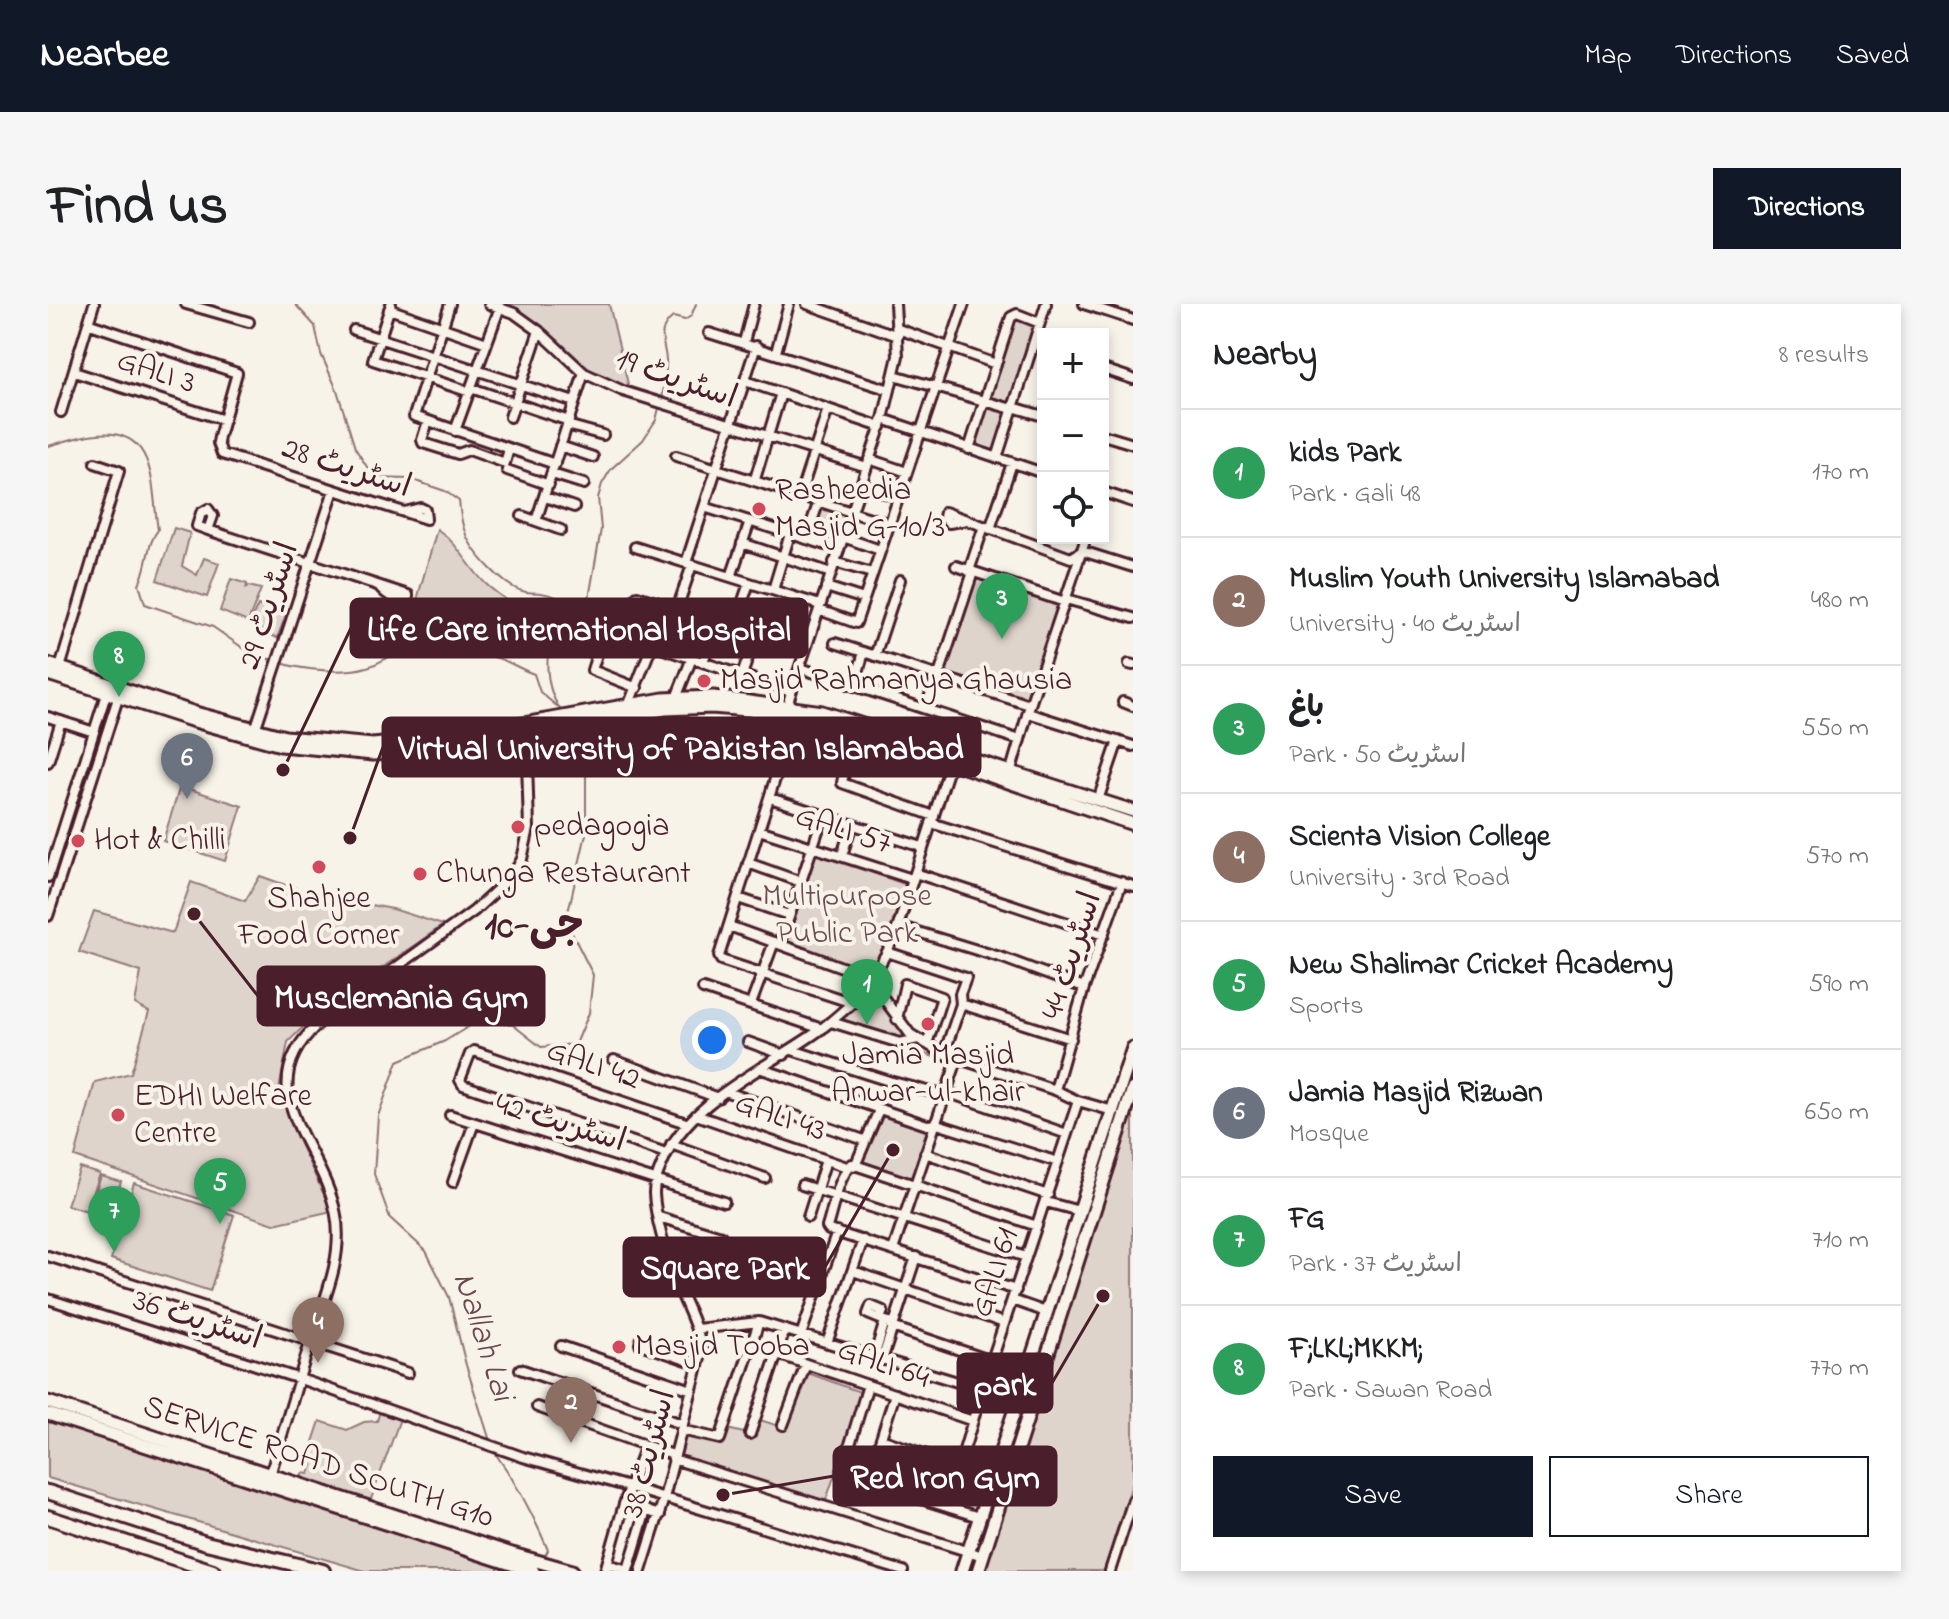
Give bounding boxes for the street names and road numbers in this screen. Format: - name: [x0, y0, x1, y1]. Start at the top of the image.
- street label: اسٹریٹ 19: [609, 337, 743, 423]
- street label: GALI 3: [111, 338, 201, 408]
- street label: اسٹریٹ 28: [275, 426, 417, 512]
- street label: اسٹریٹ 29: [227, 536, 313, 676]
- street label: GALI 57: [789, 793, 897, 869]
- street label: اسٹریٹ 44: [1030, 886, 1116, 1026]
- street label: GALI 42: [540, 1028, 646, 1104]
- street label: GALI 43: [728, 1081, 832, 1155]
- street label: اسٹریٹ 42: [489, 1082, 631, 1166]
- street label: GALI 61: [960, 1222, 1032, 1324]
- street label: اسٹریٹ 36: [127, 1278, 267, 1364]
- street label: GALI 64: [831, 1327, 935, 1403]
- street label: SERVICE ROAD SOUTH G10: [137, 1384, 499, 1542]
- street label: اسٹریٹ 38: [610, 1385, 690, 1523]

